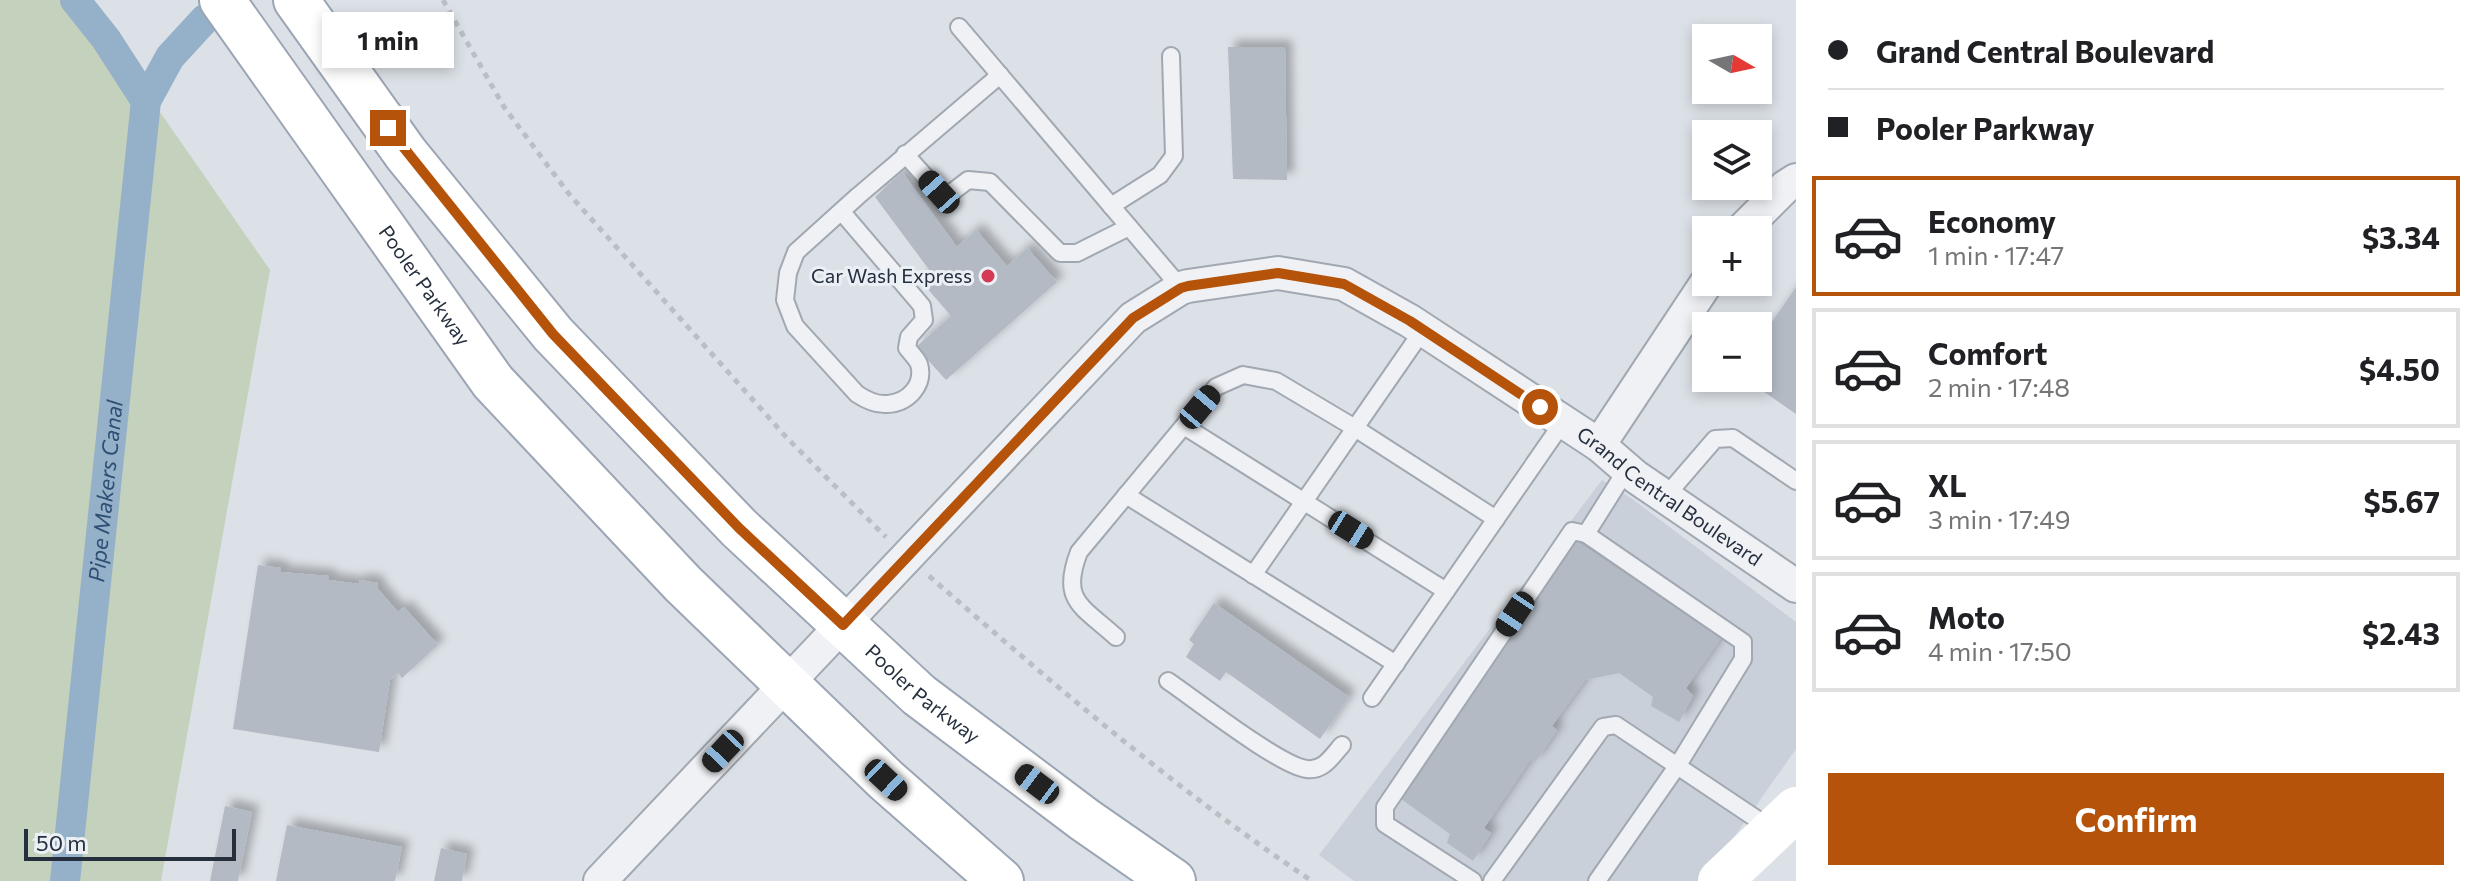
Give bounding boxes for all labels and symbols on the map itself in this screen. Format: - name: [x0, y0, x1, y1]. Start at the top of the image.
- callout: 1 min: [322, 12, 454, 68]
- north arrow: [1692, 24, 1772, 104]
- route end: [370, 110, 406, 146]
- car: [914, 166, 964, 218]
- street label: Pooler Parkway: [374, 220, 476, 350]
- place label: Car Wash Express: [811, 263, 972, 287]
- marker: Car Wash Express: [979, 267, 997, 285]
- car: [1175, 381, 1225, 433]
- route start: [1522, 389, 1558, 425]
- water label: Pipe Makers Canal: [82, 398, 128, 583]
- street label: Grand Central Boulevard: [1573, 421, 1767, 570]
- car: [1324, 507, 1378, 553]
- car: [1492, 587, 1538, 641]
- street label: Pooler Parkway: [861, 639, 985, 748]
- car: [698, 725, 748, 777]
- car: [860, 755, 912, 805]
- car: [1011, 760, 1063, 808]
- scale bar: [24, 825, 236, 861]

